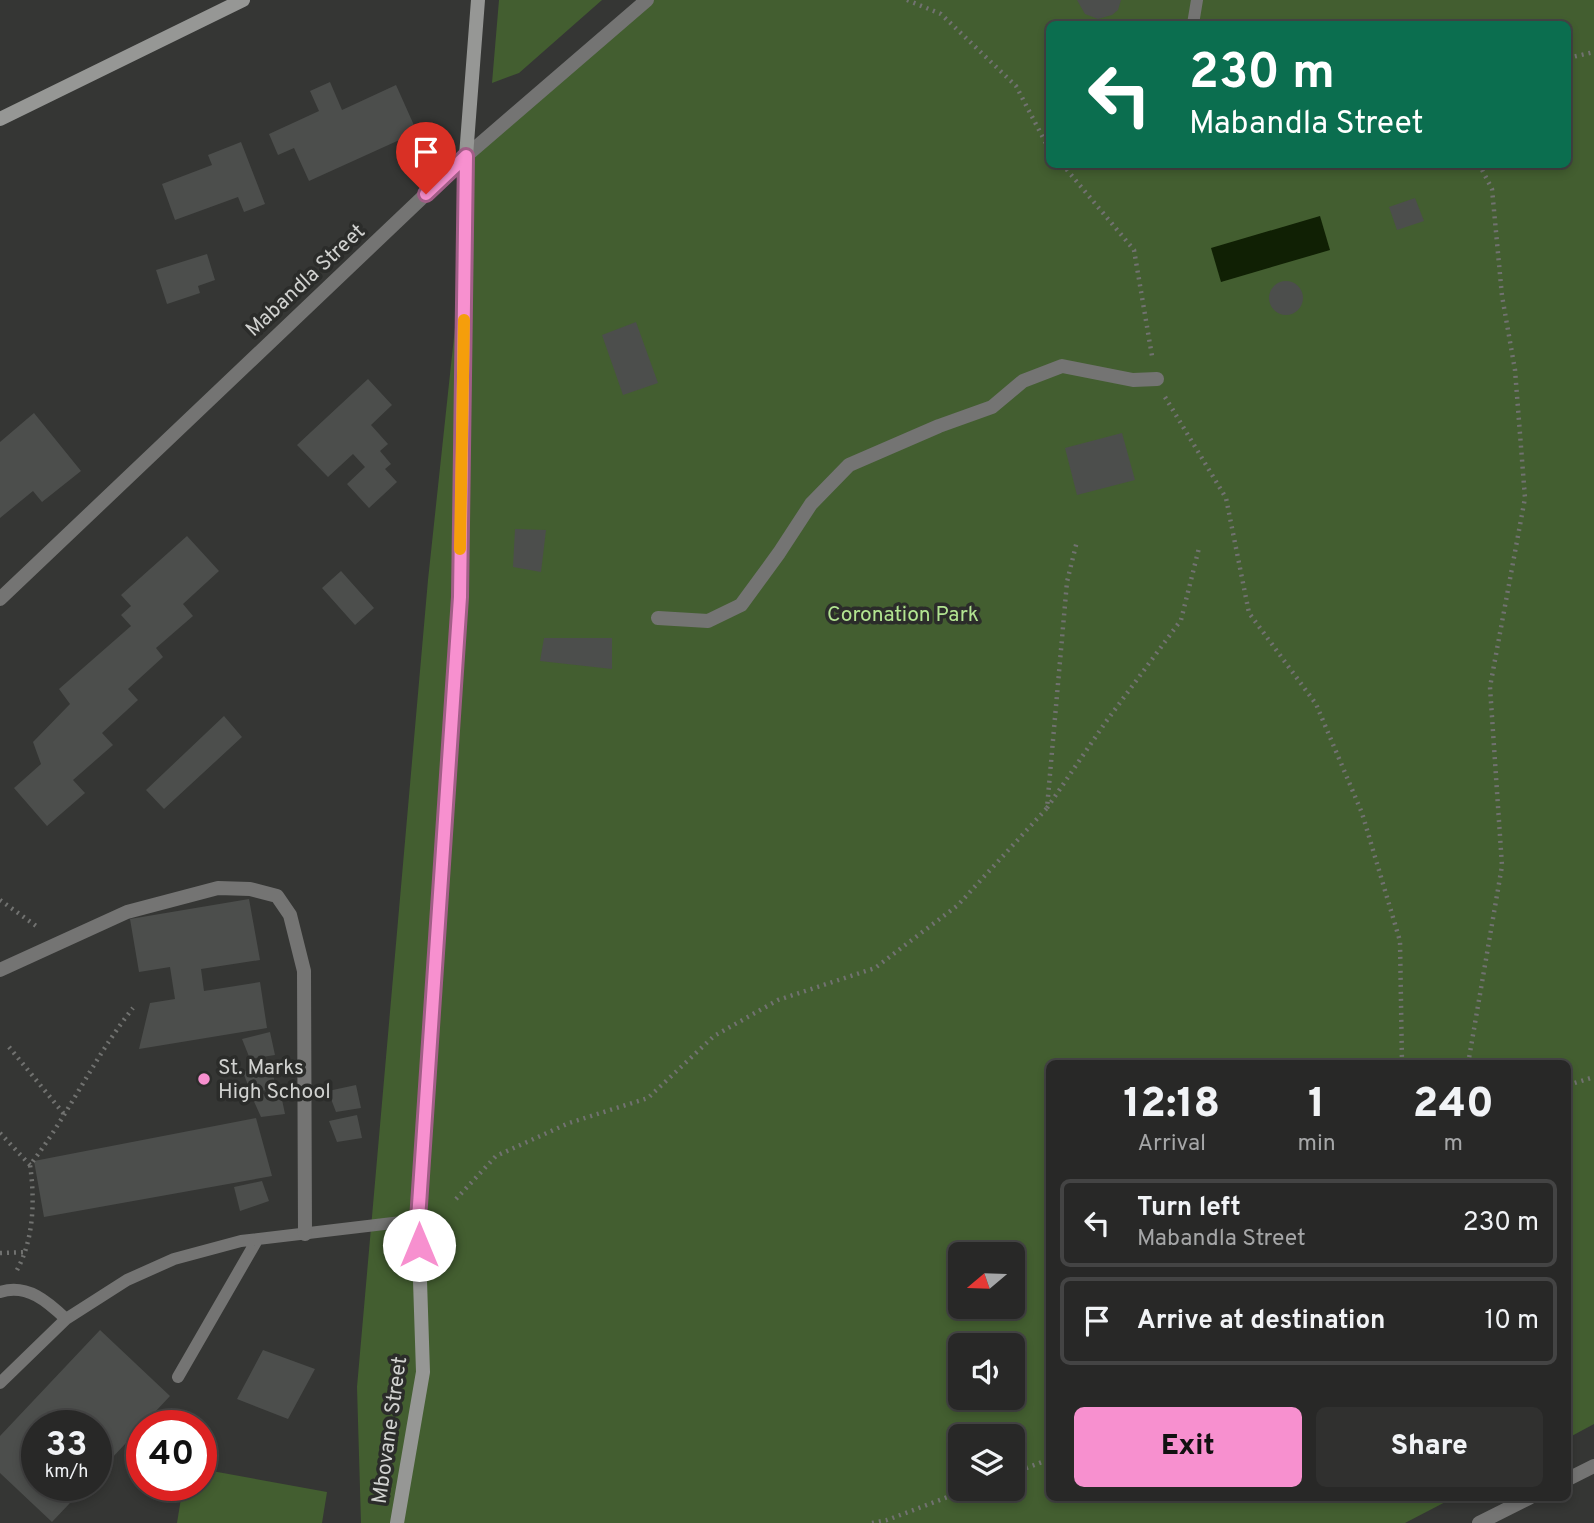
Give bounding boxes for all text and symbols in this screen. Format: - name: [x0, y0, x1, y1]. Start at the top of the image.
- text: 230 m: [1189, 44, 1335, 106]
- icon: left: [1074, 49, 1165, 140]
- text: Mabandla Street: [1189, 105, 1424, 145]
- pin: [396, 122, 456, 194]
- icon: arrive: [407, 133, 445, 171]
- street label: Mabandla Street: [241, 219, 372, 343]
- park label: Coronation Park: [827, 602, 979, 629]
- place label: St. Marks High School: [218, 1055, 331, 1106]
- marker: St. Marks High School: [196, 1071, 212, 1087]
- text: 12:18: [1123, 1079, 1220, 1132]
- text: 1: [1308, 1079, 1325, 1132]
- text: 240: [1413, 1079, 1494, 1132]
- text: Arrival: [1137, 1130, 1206, 1159]
- text: min: [1297, 1130, 1336, 1159]
- text: m: [1444, 1130, 1463, 1159]
- text: Turn left: [1137, 1192, 1241, 1225]
- icon: left: [1078, 1204, 1116, 1242]
- text: 230 m: [1463, 1207, 1539, 1240]
- position arrow: [382, 1208, 456, 1282]
- text: Mabandla Street: [1137, 1225, 1306, 1254]
- north arrow: [948, 1242, 1026, 1320]
- map controls: [948, 1242, 1025, 1501]
- icon: arrive: [1078, 1302, 1116, 1340]
- text: Arrive at destination: [1137, 1305, 1385, 1338]
- text: 10 m: [1484, 1305, 1539, 1338]
- button: sound: [948, 1333, 1025, 1410]
- street label: Mbovane Street: [367, 1355, 414, 1506]
- button: Exit: [1074, 1407, 1302, 1487]
- button: Share: [1316, 1407, 1543, 1487]
- speed limit sign: 40: [126, 1410, 217, 1501]
- text: 33: [46, 1424, 87, 1468]
- button: layers: [948, 1424, 1025, 1501]
- text: km/h: [45, 1461, 88, 1484]

